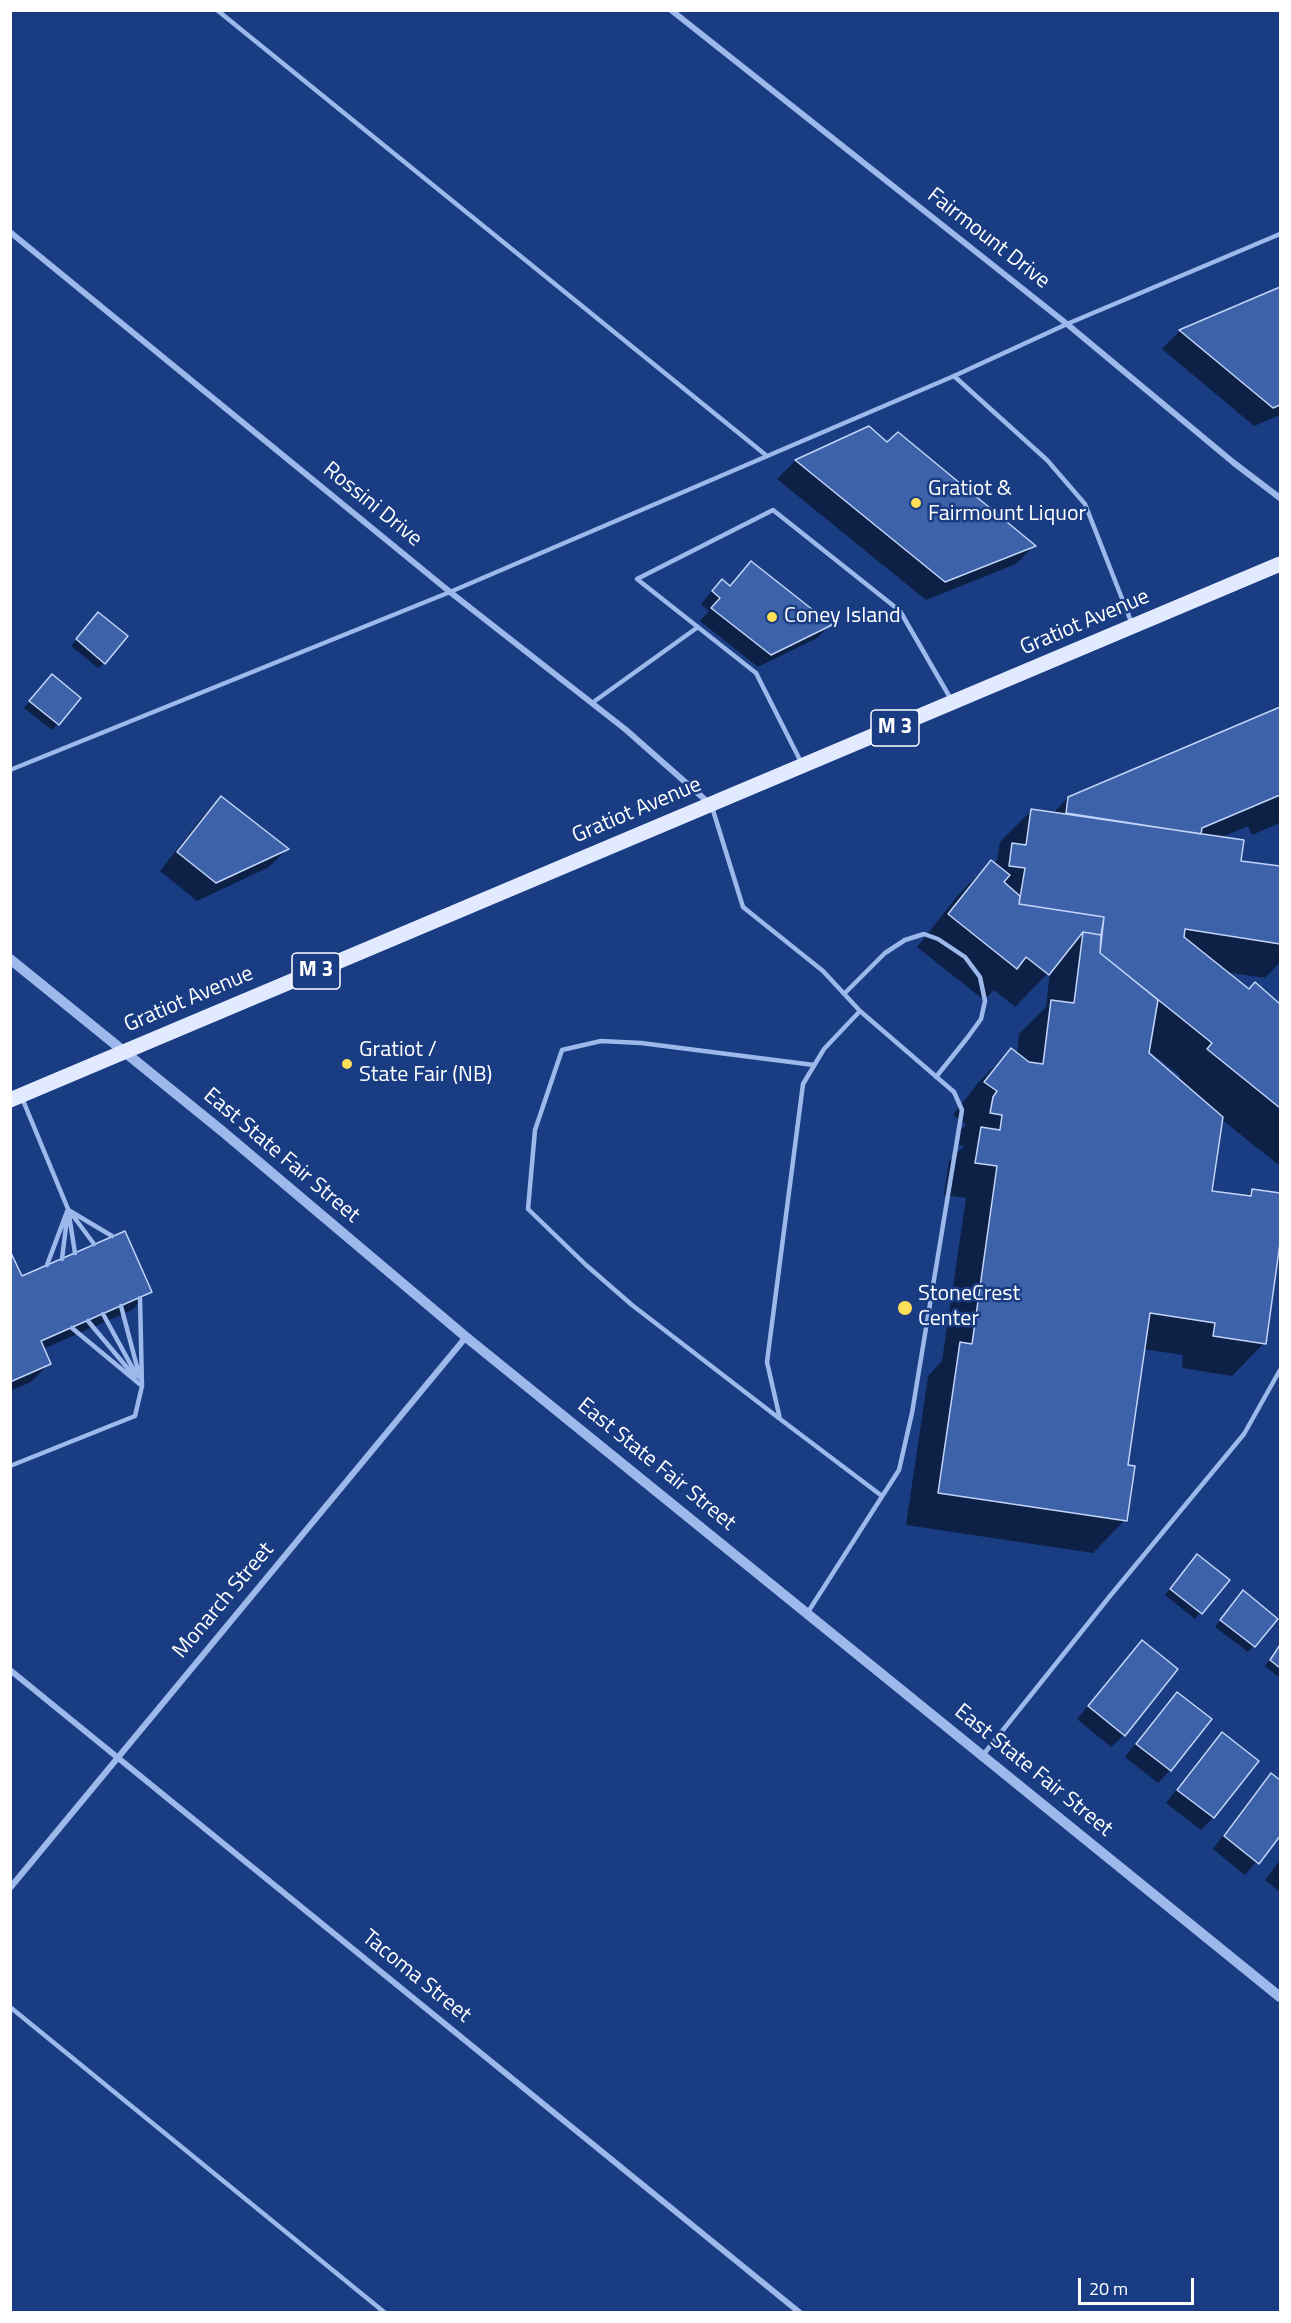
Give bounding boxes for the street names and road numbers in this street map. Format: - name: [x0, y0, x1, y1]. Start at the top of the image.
- street label: Fairmount Drive: [921, 183, 1055, 295]
- street label: Rossini Drive: [317, 457, 427, 553]
- street label: Gratiot Avenue: [1016, 584, 1154, 662]
- road number: M 3: [871, 710, 919, 746]
- street label: Gratiot Avenue: [568, 772, 706, 850]
- road number: M 3: [292, 953, 340, 989]
- street label: Gratiot Avenue: [120, 961, 258, 1039]
- street label: East State Fair Street: [197, 1083, 365, 1229]
- street label: East State Fair Street: [572, 1393, 740, 1537]
- street label: Monarch Street: [168, 1538, 280, 1664]
- street label: East State Fair Street: [949, 1699, 1117, 1843]
- street label: Tacoma Street: [356, 1925, 476, 2029]

